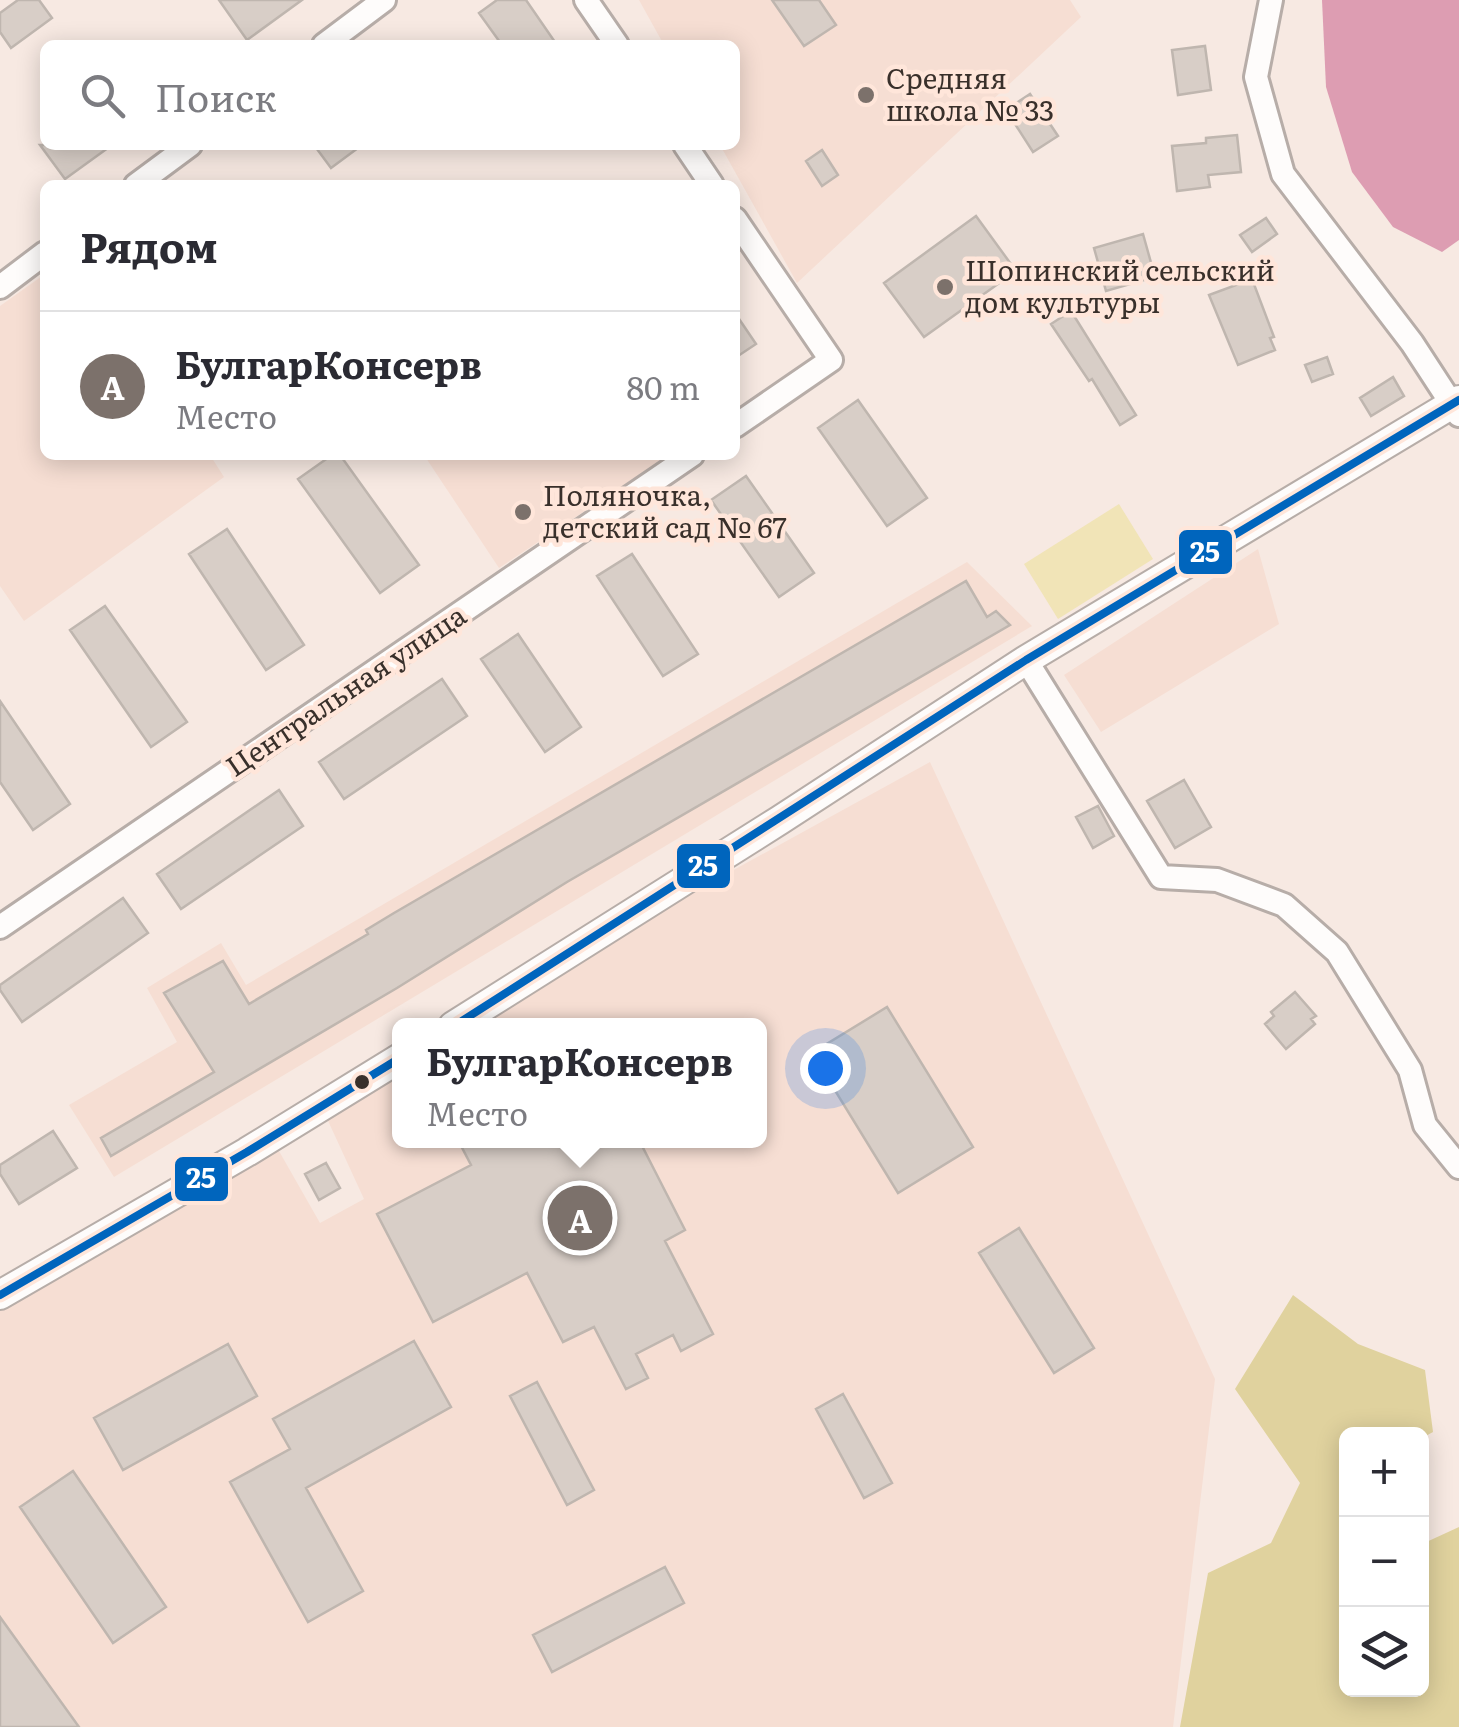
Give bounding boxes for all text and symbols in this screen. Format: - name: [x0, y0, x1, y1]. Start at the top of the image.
- search box: [40, 40, 740, 150]
- place label: Средняя школа № 33: [886, 56, 1054, 130]
- text: Поиск: [155, 67, 277, 124]
- icon: search: [75, 68, 130, 123]
- marker: Средняя школа № 33: [855, 84, 877, 106]
- text: Рядом: [80, 214, 218, 276]
- place label: Шопинский сельский дом культуры: [965, 248, 1275, 322]
- marker: Шопинский сельский дом культуры: [934, 276, 956, 298]
- text: БулгарКонсерв: [175, 334, 482, 391]
- text: A: [100, 362, 125, 410]
- text: 80 m: [626, 362, 700, 410]
- text: Место: [175, 391, 277, 439]
- place label: Поляночка, детский сад № 67: [543, 473, 787, 547]
- marker: Поляночка, детский сад № 67: [512, 501, 534, 523]
- line badge: 25: [1177, 528, 1234, 576]
- text: 25: [1190, 529, 1220, 571]
- street label: Центральная улица: [216, 593, 473, 786]
- line badge: 25: [675, 842, 732, 890]
- text: 25: [688, 843, 718, 885]
- popup: [392, 1018, 767, 1148]
- text: БулгарКонсерв: [426, 1031, 733, 1088]
- your location: [800, 1043, 851, 1094]
- unlabelled marker: [352, 1072, 372, 1092]
- text: Место: [426, 1088, 528, 1136]
- line badge: 25: [173, 1155, 230, 1203]
- text: 25: [186, 1155, 216, 1197]
- pin: A: [548, 1180, 612, 1256]
- map controls: [1339, 1427, 1429, 1697]
- button: +: [1339, 1427, 1429, 1517]
- button: −: [1339, 1517, 1429, 1607]
- button: layers: [1339, 1607, 1429, 1697]

